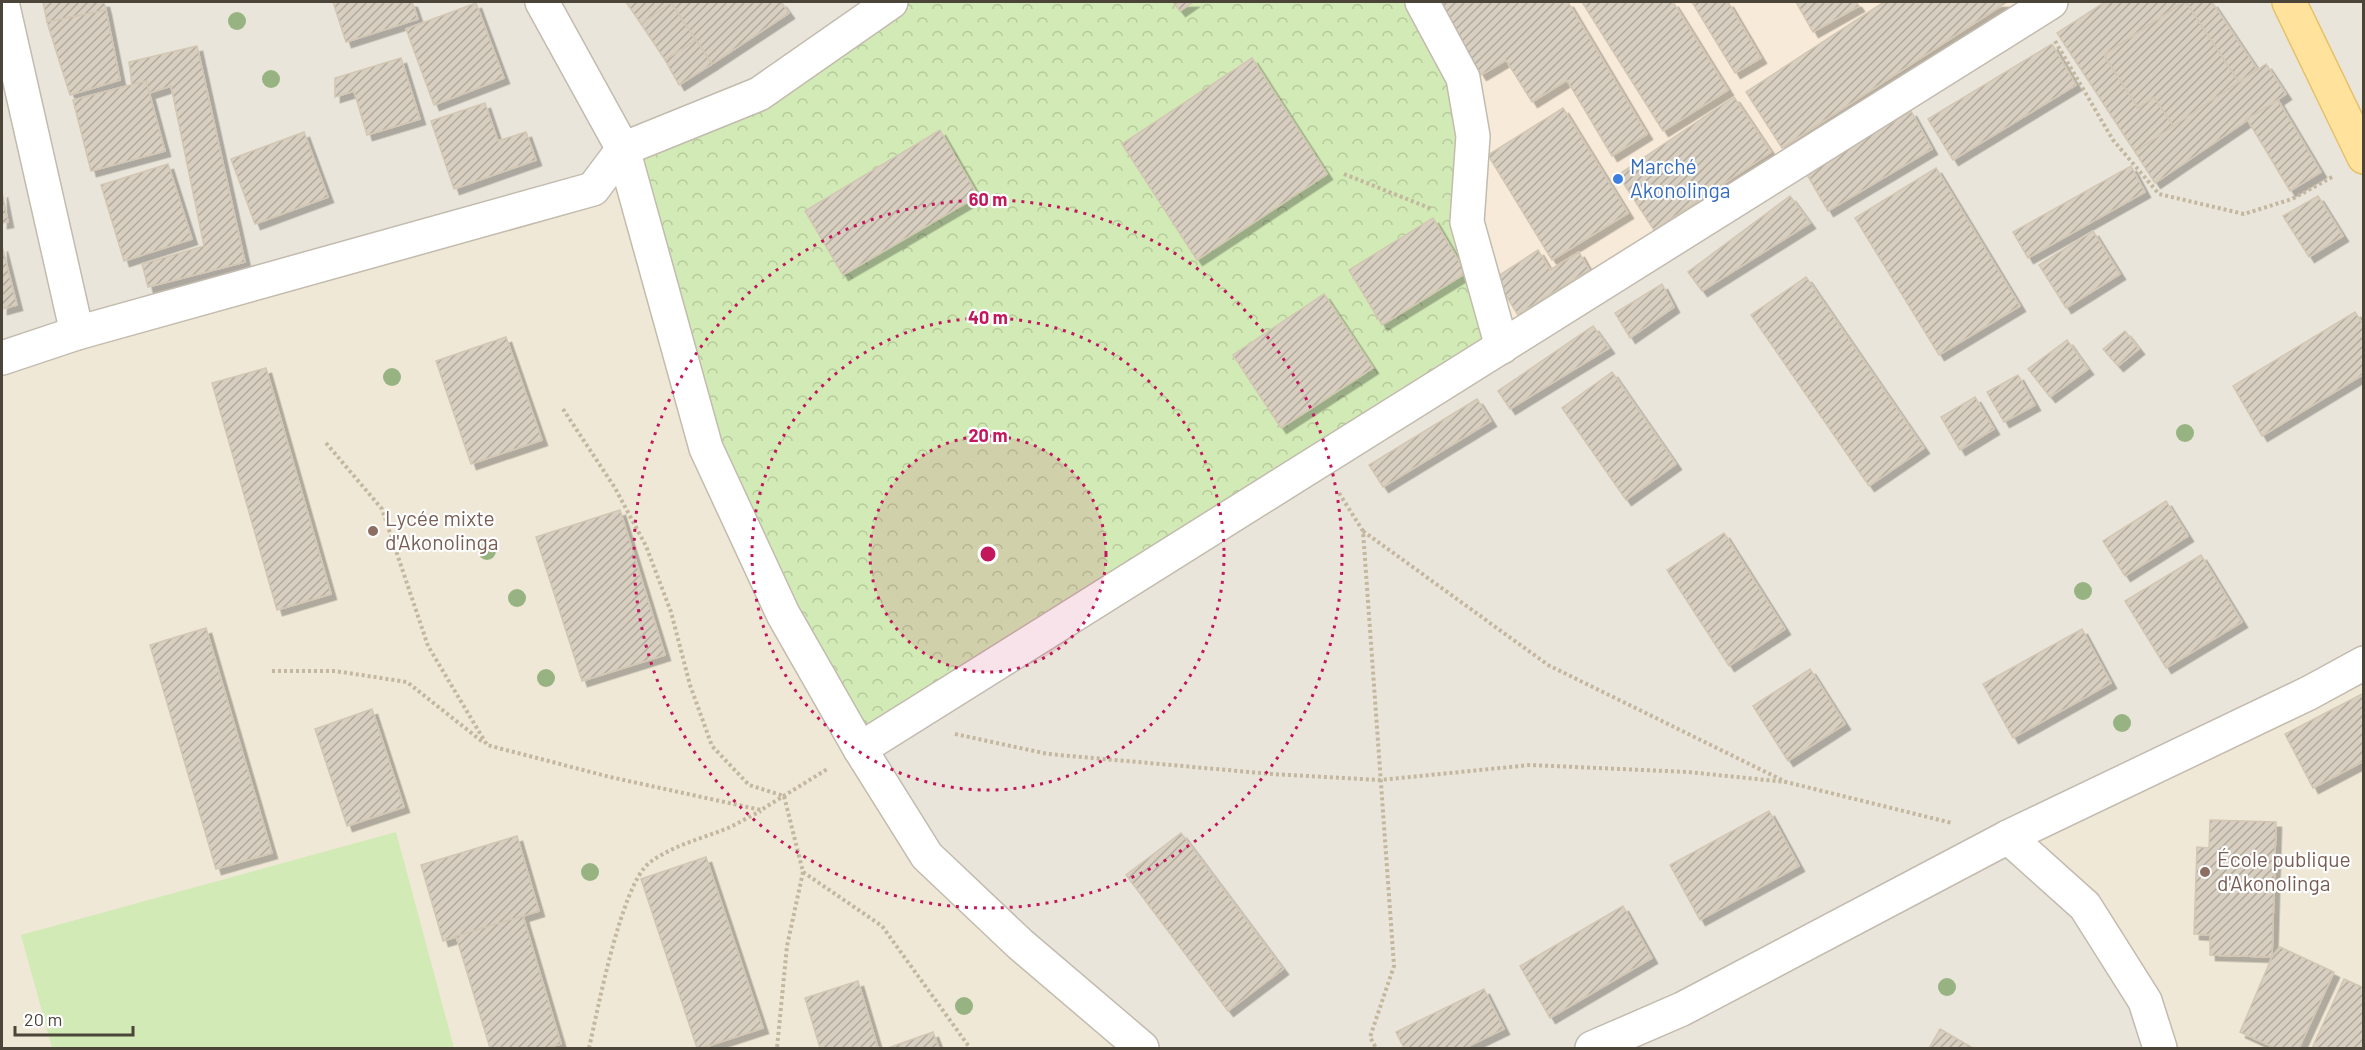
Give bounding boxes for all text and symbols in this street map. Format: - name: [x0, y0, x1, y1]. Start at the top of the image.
- place label: Marché Akonolinga: [1630, 153, 1730, 202]
- marker: Marché Akonolinga: [1611, 172, 1625, 186]
- text: 60 m: [969, 188, 1007, 210]
- text: 40 m: [968, 306, 1008, 328]
- text: 20 m: [969, 424, 1007, 446]
- place label: Lycée mixte d'Akonolinga: [385, 505, 498, 554]
- marker: Lycée mixte d'Akonolinga: [366, 524, 380, 538]
- centre of rings: [978, 544, 998, 564]
- place label: École publique d'Akonolinga: [2217, 846, 2351, 895]
- marker: École publique d'Akonolinga: [2198, 865, 2212, 879]
- scale bar: [15, 999, 134, 1037]
- text: 20 m: [24, 1008, 62, 1030]

